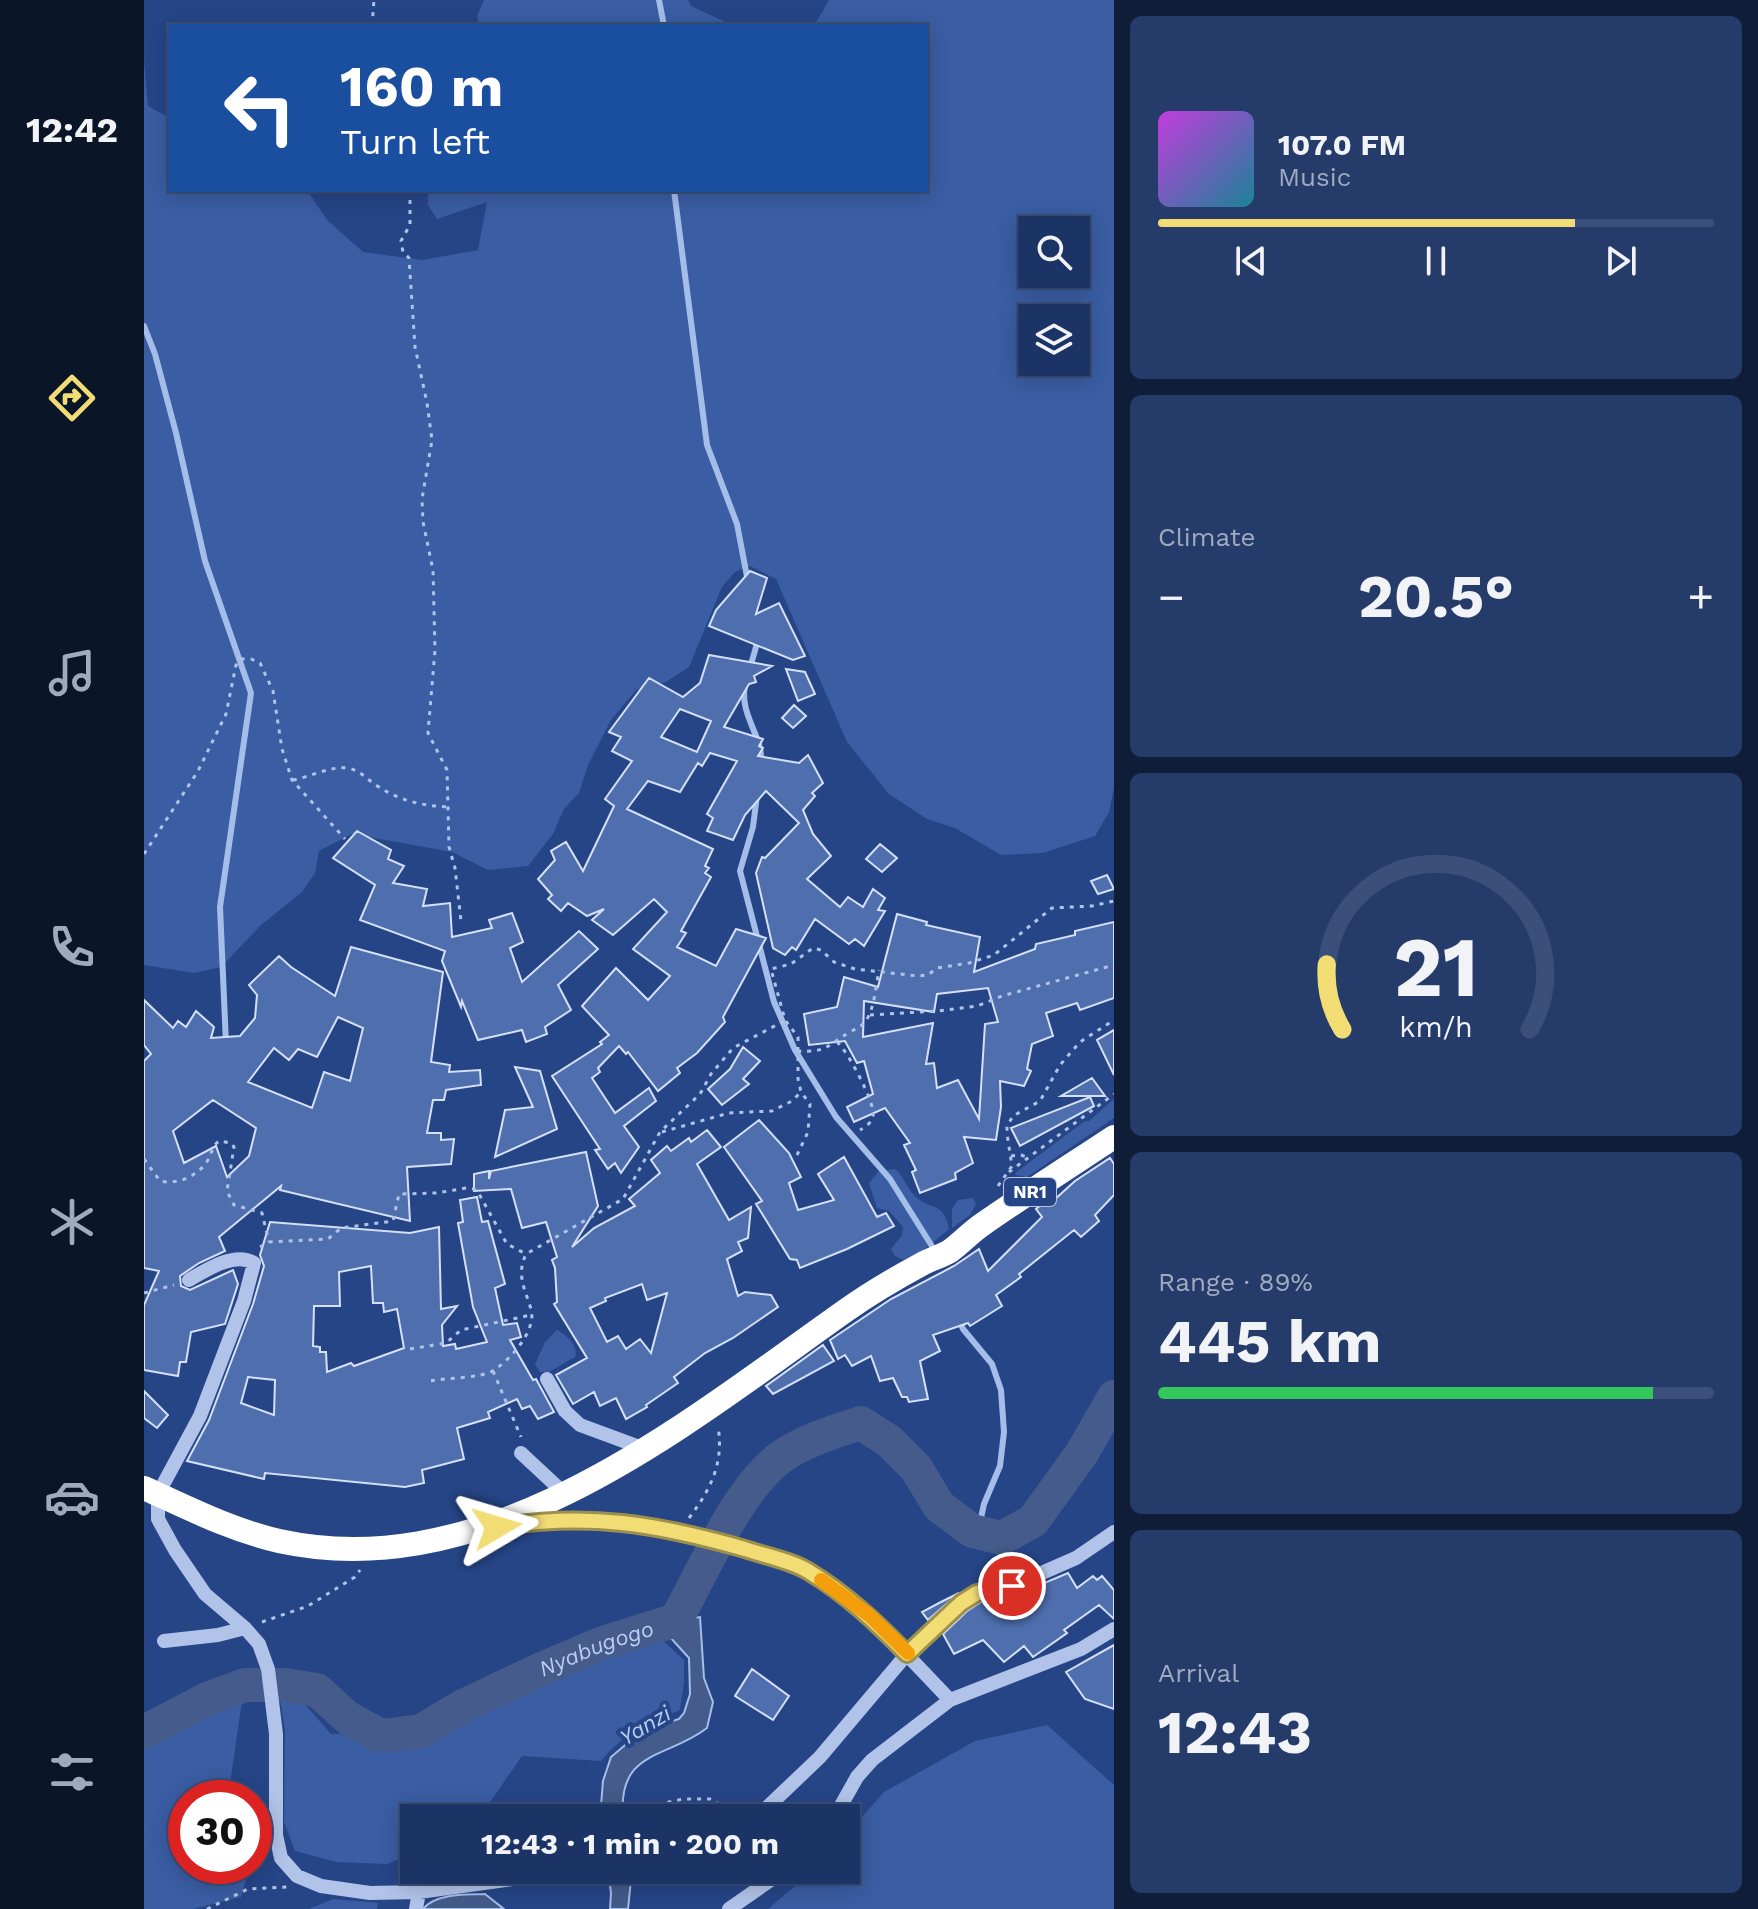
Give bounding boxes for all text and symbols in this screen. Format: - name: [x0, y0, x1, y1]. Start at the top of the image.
- text: 160 m: [340, 54, 503, 120]
- icon: left: [208, 56, 312, 160]
- text: 12:42: [26, 109, 118, 151]
- text: Turn left: [340, 121, 490, 163]
- text: 107.0 FM: [1278, 127, 1406, 162]
- text: Music: [1278, 162, 1351, 192]
- map controls: [1018, 216, 1090, 376]
- button: search: [1018, 216, 1090, 288]
- icon: previous: [1229, 239, 1273, 283]
- icon: pause: [1414, 239, 1458, 283]
- icon: next: [1599, 239, 1643, 283]
- button: layers: [1018, 304, 1090, 376]
- icon: directions: [44, 370, 100, 426]
- text: Climate: [1158, 522, 1256, 552]
- text: 20.5°: [1358, 561, 1514, 632]
- text: −: [1158, 571, 1185, 623]
- text: +: [1687, 571, 1714, 623]
- icon: music: [44, 645, 100, 701]
- icon: phone: [44, 919, 100, 975]
- text: 21: [1393, 919, 1479, 1016]
- text: km/h: [1399, 1011, 1473, 1045]
- road number: NR1: [1004, 1178, 1056, 1206]
- icon: climate: [44, 1194, 100, 1250]
- text: Range · 89%: [1158, 1267, 1313, 1297]
- text: 445 km: [1158, 1306, 1381, 1377]
- icon: car: [44, 1469, 100, 1525]
- position arrow: [455, 1485, 539, 1569]
- pin: [978, 1552, 1046, 1620]
- icon: arrive: [990, 1564, 1034, 1608]
- water label: Nyabugogo: [535, 1616, 657, 1682]
- text: Arrival: [1158, 1658, 1239, 1688]
- text: 12:43: [1158, 1697, 1312, 1768]
- water label: Yanzi: [615, 1700, 676, 1750]
- icon: filters: [44, 1744, 100, 1800]
- speed limit sign: 30: [168, 1780, 272, 1884]
- text: 12:43 · 1 min · 200 m: [481, 1826, 779, 1861]

